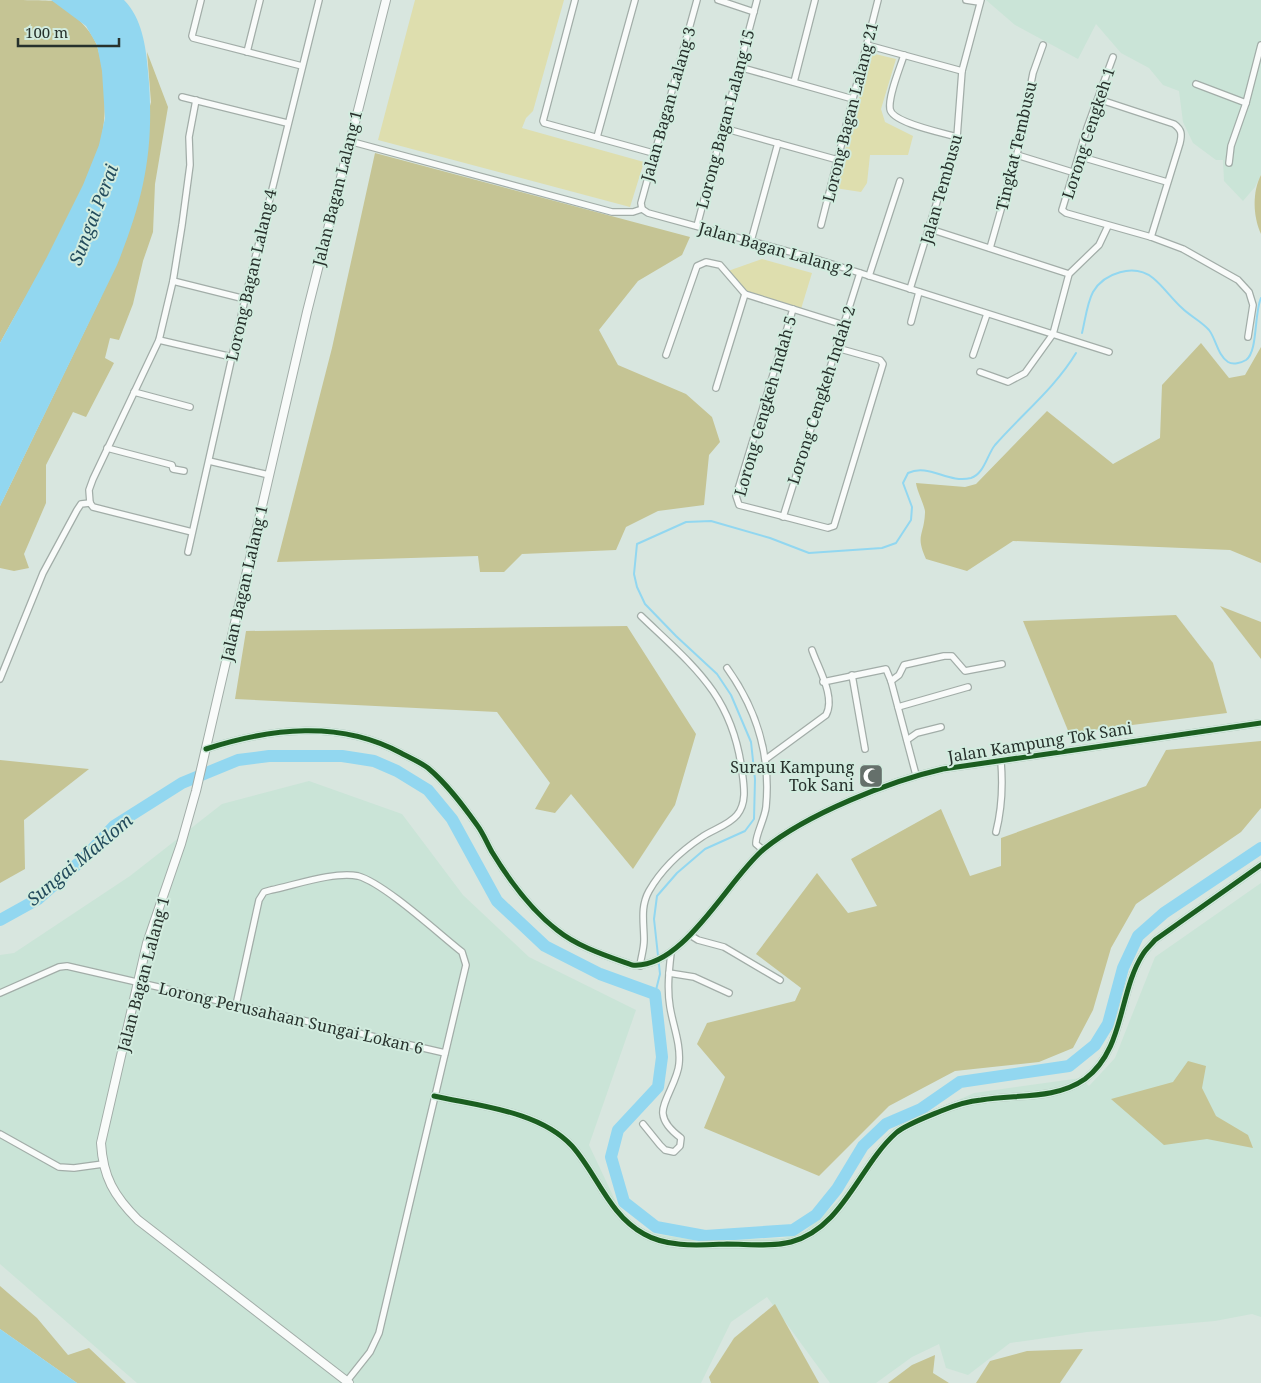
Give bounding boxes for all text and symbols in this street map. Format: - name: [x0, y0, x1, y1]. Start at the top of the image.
- scale bar: [18, 15, 119, 47]
- street label: Lorong Bagan Lalang 21: [817, 20, 883, 204]
- text: 100 m: [25, 22, 68, 42]
- street label: Jalan Bagan Lalang 3: [635, 24, 701, 185]
- street label: Lorong Bagan Lalang 15: [690, 27, 760, 211]
- street label: Lorong Cengkeh 1: [1056, 64, 1120, 202]
- street label: Tingkat Tembusu: [990, 79, 1042, 213]
- street label: Jalan Bagan Lalang 1: [307, 108, 367, 269]
- street label: Jalan Tembusu: [915, 132, 967, 247]
- water label: Sungai Perai: [63, 160, 123, 268]
- street label: Lorong Bagan Lalang 4: [221, 187, 281, 363]
- street label: Jalan Bagan Lalang 2: [695, 216, 856, 282]
- street label: Lorong Cengkeh Indah 2: [782, 303, 860, 487]
- street label: Lorong Cengkeh Indah 5: [729, 313, 801, 499]
- street label: Jalan Bagan Lalang 1: [215, 503, 273, 664]
- street label: Jalan Kampung Tok Sani: [945, 717, 1134, 768]
- place label: Surau Kampung Tok Sani: [730, 756, 854, 796]
- mosque icon: Surau Kampung Tok Sani: [858, 763, 884, 789]
- water label: Sungai Maklom: [21, 808, 137, 911]
- street label: Jalan Bagan Lalang 1: [111, 894, 174, 1055]
- street label: Lorong Perusahaan Sungai Lokan 6: [157, 977, 426, 1059]

